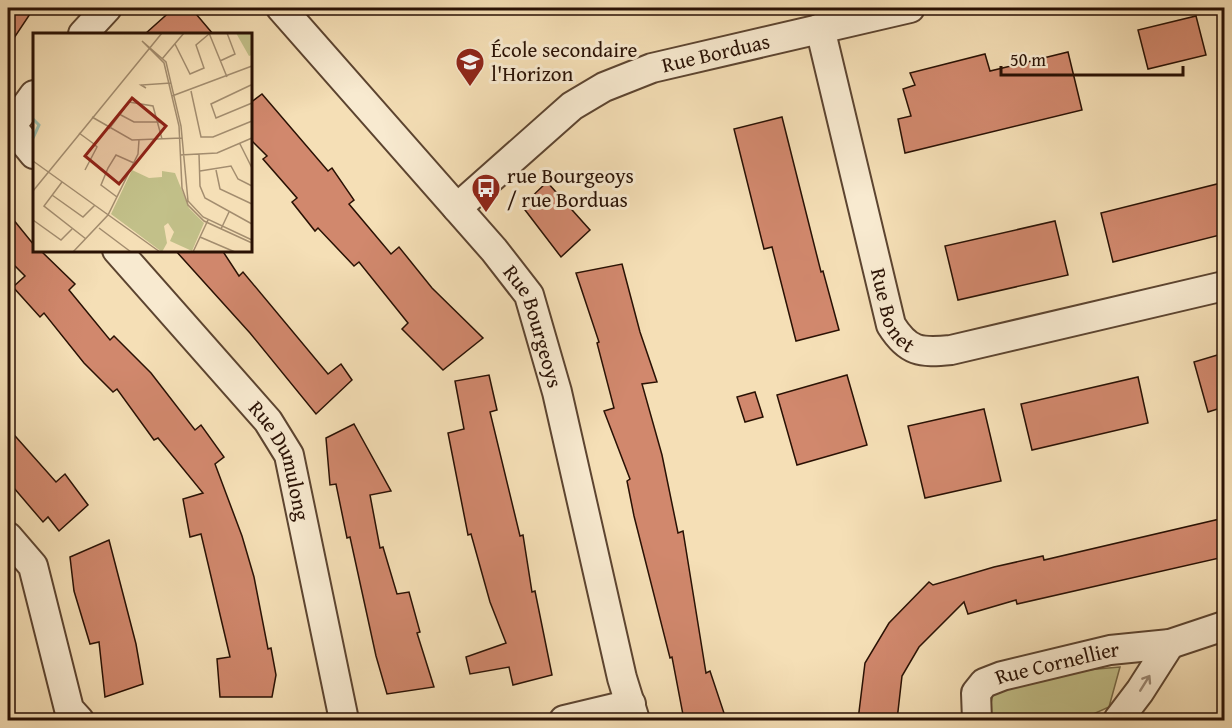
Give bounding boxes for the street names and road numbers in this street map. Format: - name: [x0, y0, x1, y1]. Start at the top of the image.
- street label: Rue Borduas: [659, 25, 773, 80]
- street label: Rue Bourgeoys: [496, 258, 571, 391]
- street label: Rue Bonet: [863, 265, 922, 361]
- street label: Rue Dumulong: [242, 393, 318, 524]
- street label: Rue Cornellier: [990, 633, 1121, 692]

